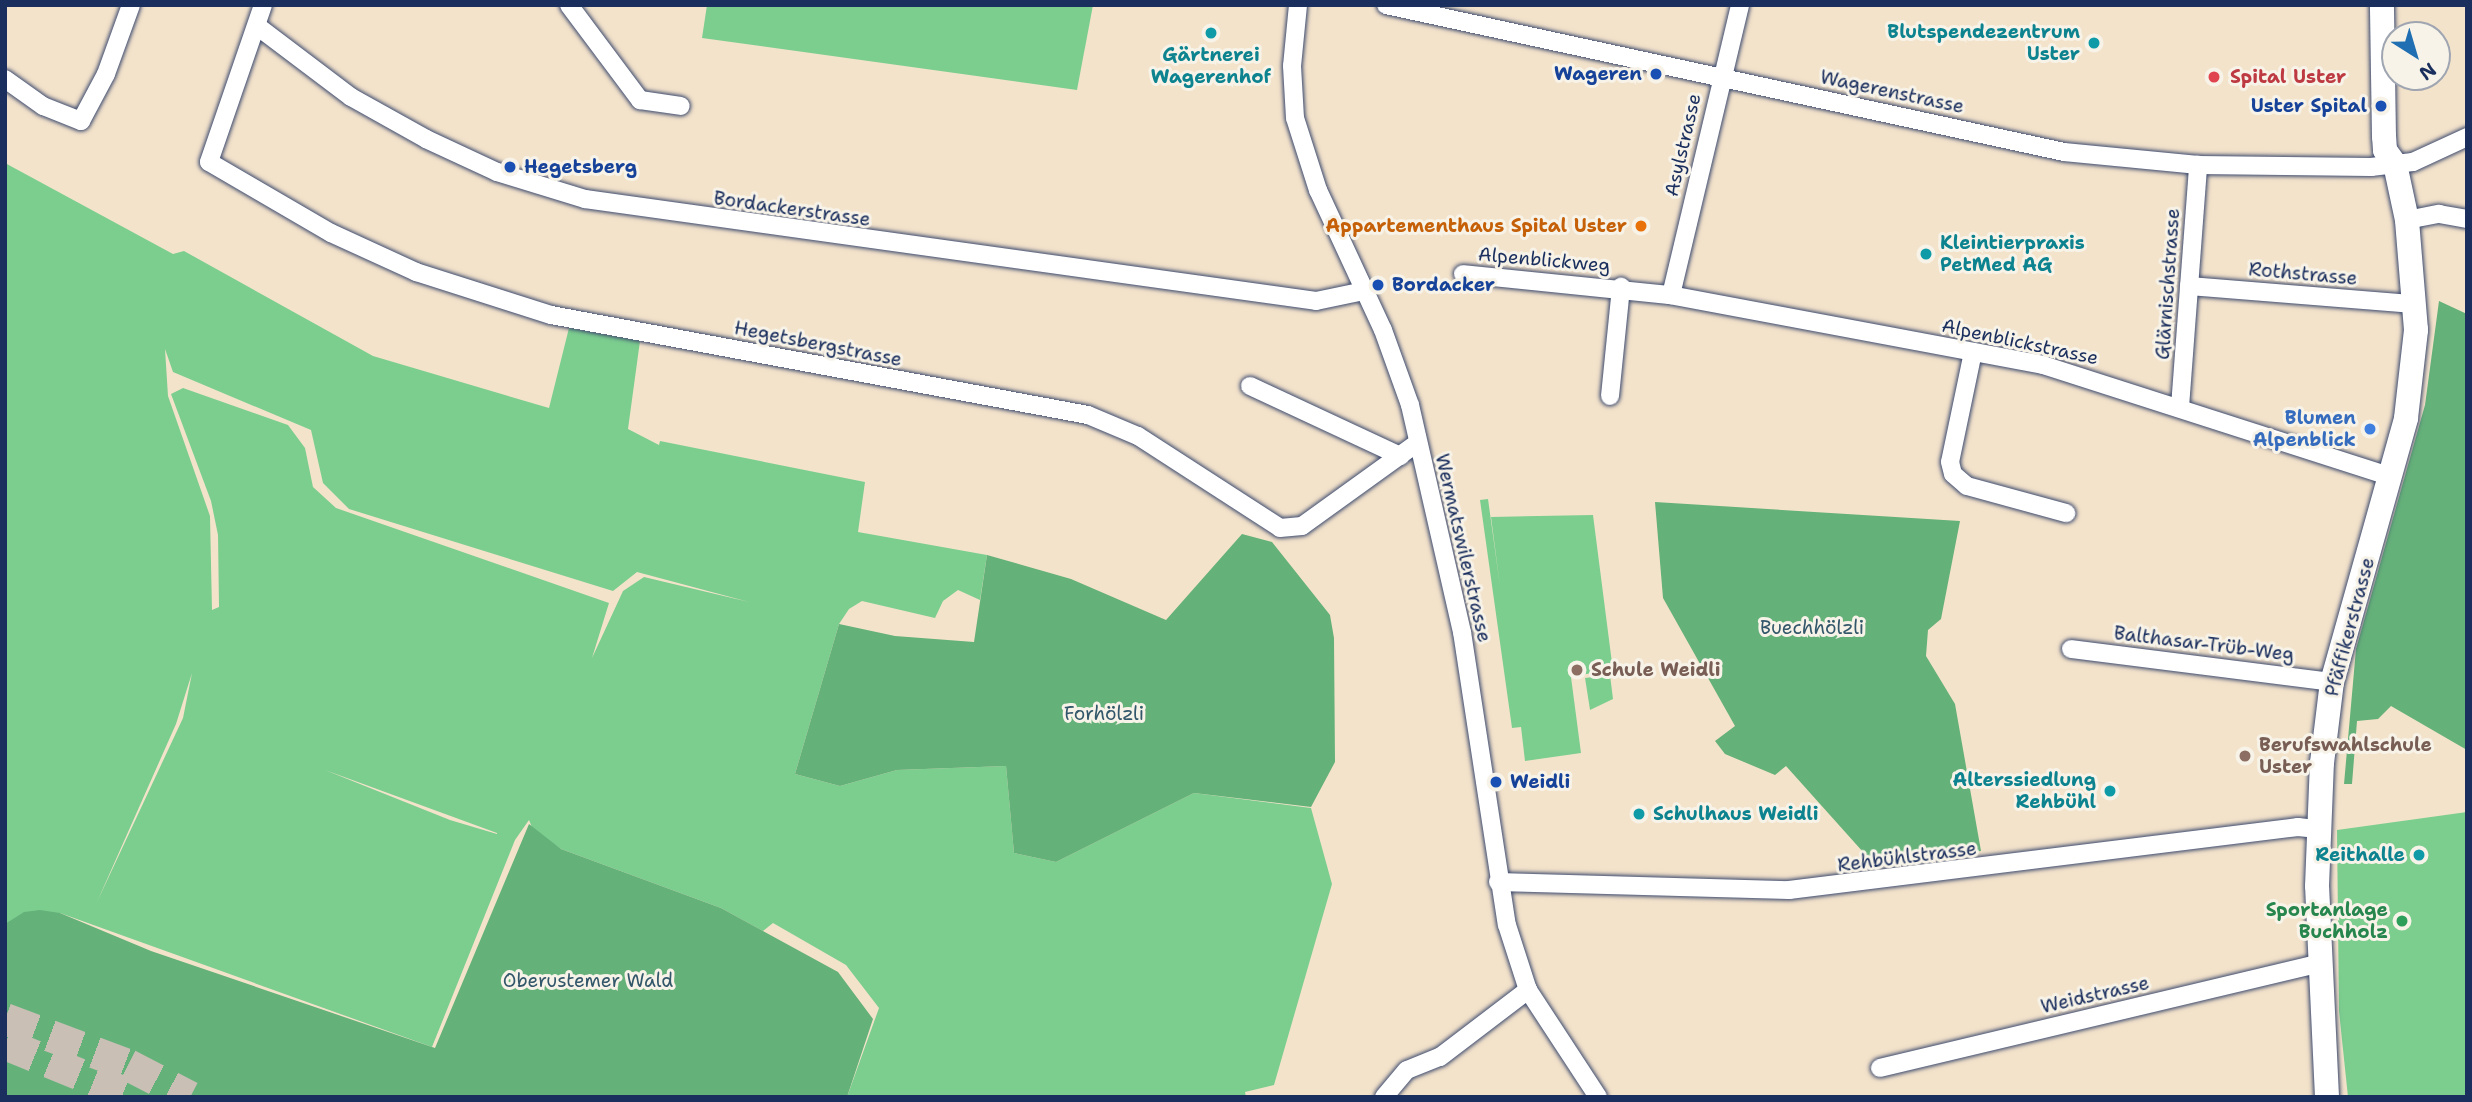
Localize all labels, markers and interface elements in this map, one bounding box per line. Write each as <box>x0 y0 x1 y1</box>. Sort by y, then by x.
place label: Blutspendezentrum Uster <box>1887 21 2080 65</box>
north arrow <box>2381 21 2451 91</box>
marker: Gärtnerei Wagerenhof <box>1203 25 1219 41</box>
marker: Blutspendezentrum Uster <box>2086 35 2102 51</box>
place label: Gärtnerei Wagerenhof <box>1151 44 1271 88</box>
text: N <box>2414 57 2441 86</box>
place label: Wageren <box>1554 63 1642 85</box>
marker: Wageren <box>1648 66 1664 82</box>
street label: Wagerenstrasse <box>1818 66 1966 118</box>
place label: Spital Uster <box>2230 66 2346 88</box>
marker: Spital Uster <box>2204 67 2224 87</box>
street label: Asylstrasse <box>1660 91 1706 199</box>
place label: Uster Spital <box>2251 95 2367 117</box>
marker: Uster Spital <box>2373 98 2389 114</box>
place label: Hegetsberg <box>524 156 637 178</box>
marker: Hegetsberg <box>502 159 518 175</box>
street label: Bordackerstrasse <box>712 187 872 231</box>
street label: Glärnischstrasse <box>2151 208 2185 360</box>
place label: Appartementhaus Spital Uster <box>1326 215 1627 237</box>
marker: Appartementhaus Spital Uster <box>1633 218 1649 234</box>
place label: Kleintierpraxis PetMed AG <box>1940 232 2085 276</box>
street label: Alpenblickweg <box>1477 243 1611 277</box>
marker: Kleintierpraxis PetMed AG <box>1918 246 1934 262</box>
street label: Rothstrasse <box>2248 258 2358 290</box>
place label: Bordacker <box>1392 274 1495 296</box>
marker: Bordacker <box>1370 277 1386 293</box>
street label: Alpenblickstrasse <box>1940 314 2100 370</box>
street label: Hegetsbergstrasse <box>732 317 904 371</box>
place label: Blumen Alpenblick <box>2253 407 2356 451</box>
marker: Blumen Alpenblick <box>2362 421 2378 437</box>
street label: Wermatswilerstrasse <box>1430 452 1496 644</box>
street label: Pfäffikerstrasse <box>2320 555 2380 699</box>
park label: Buechhölzli <box>1760 617 1864 639</box>
street label: Balthasar-Trüb-Weg <box>2113 622 2295 666</box>
place label: Schule Weidli <box>1591 659 1721 681</box>
marker: Schule Weidli <box>1569 662 1585 678</box>
park label: Forhölzli <box>1064 703 1144 725</box>
place label: Berufswahlschule Uster <box>2259 734 2432 778</box>
marker: Berufswahlschule Uster <box>2237 748 2253 764</box>
place label: Alterssiedlung Rehbühl <box>1953 769 2096 813</box>
place label: Weidli <box>1510 771 1570 793</box>
marker: Weidli <box>1488 774 1504 790</box>
marker: Alterssiedlung Rehbühl <box>2102 783 2118 799</box>
place label: Schulhaus Weidli <box>1653 803 1819 825</box>
marker: Schulhaus Weidli <box>1631 806 1647 822</box>
street label: Rehbühlstrasse <box>1836 837 1978 877</box>
place label: Reithalle <box>2315 844 2405 866</box>
marker: Reithalle <box>2411 847 2427 863</box>
place label: Sportanlage Buchholz <box>2266 899 2388 943</box>
marker: Sportanlage Buchholz <box>2394 913 2410 929</box>
park label: Oberustemer Wald <box>503 970 673 992</box>
street label: Weidstrasse <box>2039 971 2151 1019</box>

